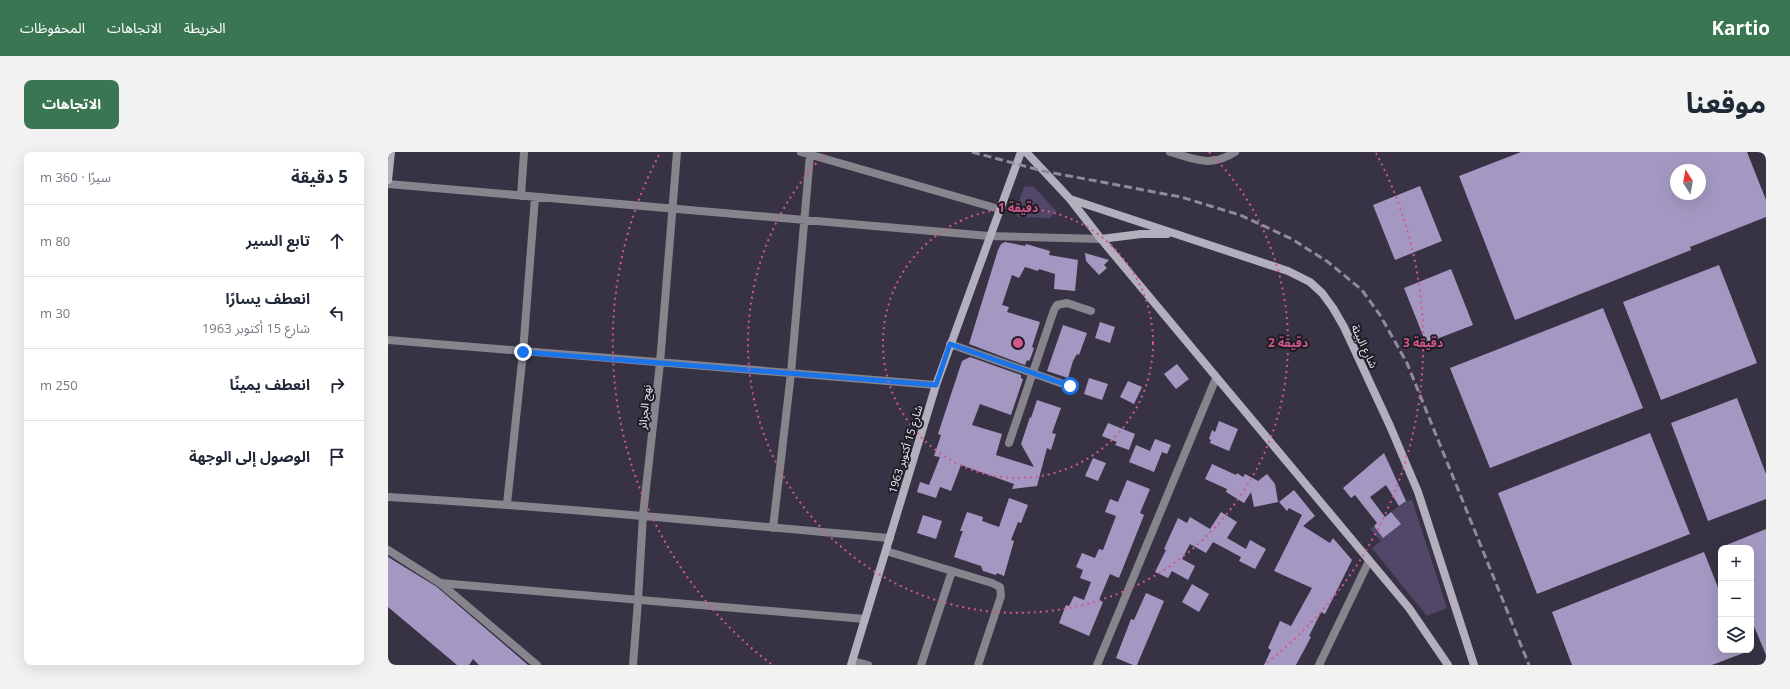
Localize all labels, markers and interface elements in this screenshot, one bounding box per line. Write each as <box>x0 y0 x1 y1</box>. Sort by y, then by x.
text: Kartio <box>1711 15 1770 41</box>
text: المحفوظات <box>20 18 85 37</box>
text: الاتجاهات <box>107 18 162 37</box>
text: الخريطة <box>184 18 226 37</box>
button: الاتجاهات <box>24 80 119 129</box>
text: موقعنا <box>1686 83 1766 121</box>
north arrow <box>1670 164 1706 200</box>
text: 5 دقيقة <box>291 165 348 188</box>
text: سيرًا · 360 m <box>40 168 111 186</box>
text: 1 دقيقة <box>998 199 1038 216</box>
text: تابع السير <box>246 230 310 250</box>
icon: ahead <box>326 230 348 252</box>
text: 80 m <box>40 232 70 250</box>
text: انعطف يسارًا <box>226 288 310 308</box>
icon: left <box>326 302 348 324</box>
text: 30 m <box>40 304 70 322</box>
text: شارع 15 أكتوبر 1963 <box>202 319 310 337</box>
street label: شارع البيئة <box>1347 322 1382 371</box>
text: 2 دقيقة <box>1268 334 1308 351</box>
text: 3 دقيقة <box>1403 334 1443 351</box>
centre of rings <box>1011 336 1025 350</box>
route end <box>514 343 532 361</box>
text: انعطف يمينًا <box>229 374 310 394</box>
icon: right <box>326 374 348 396</box>
text: 250 m <box>40 376 78 394</box>
route start <box>1061 377 1079 395</box>
street label: نهج الجزائر <box>634 384 655 431</box>
street label: شارع 15 أكتوبر 1963 <box>884 403 927 495</box>
text: الوصول إلى الوجهة <box>189 446 310 466</box>
icon: arrive <box>326 446 348 468</box>
map controls <box>1718 545 1754 653</box>
button: + <box>1718 545 1754 581</box>
button: − <box>1718 581 1754 617</box>
button: layers <box>1718 617 1754 653</box>

